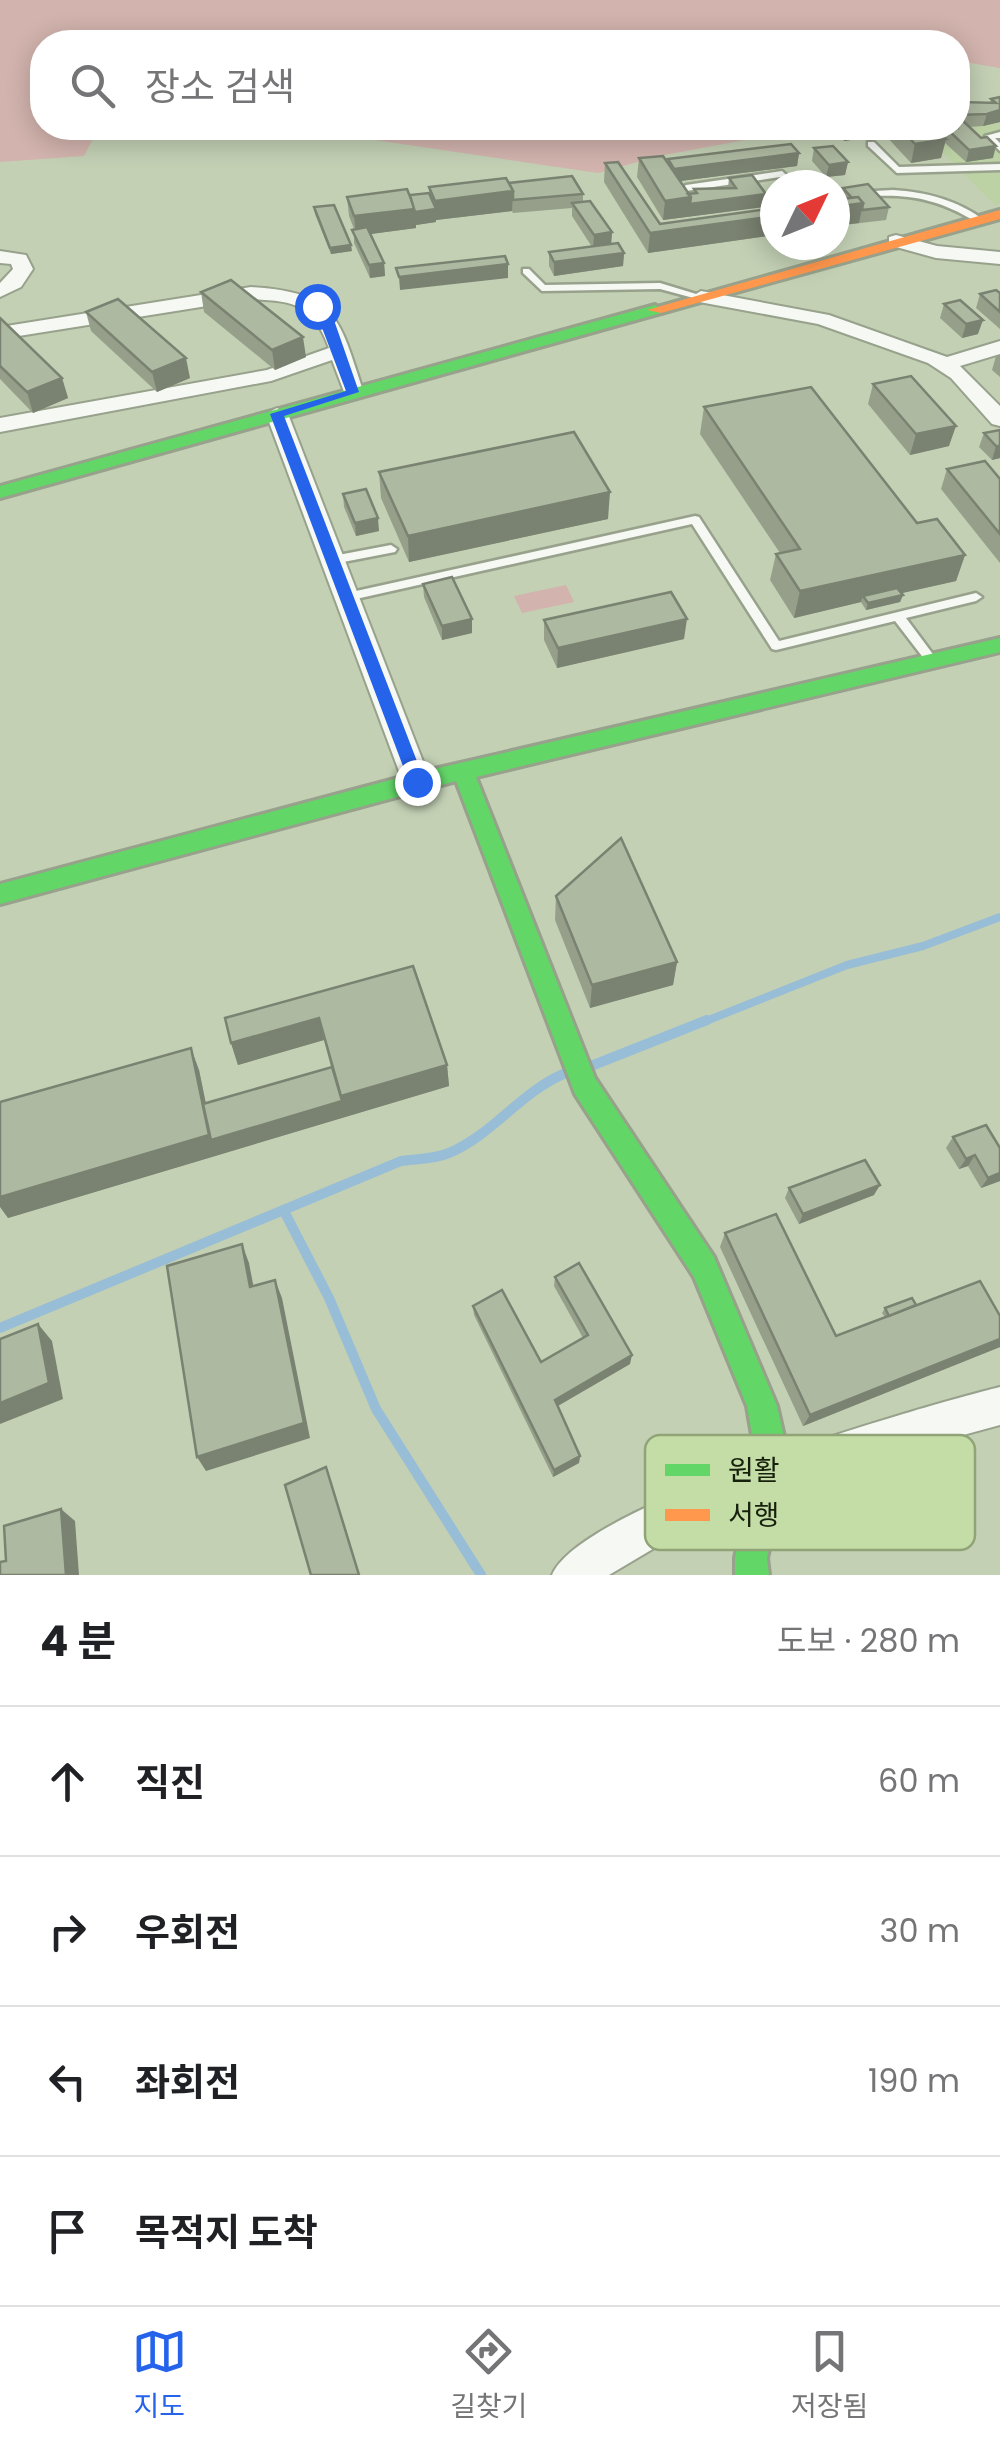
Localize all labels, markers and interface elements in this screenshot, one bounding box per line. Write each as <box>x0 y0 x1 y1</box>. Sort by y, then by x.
search box <box>30 30 970 140</box>
icon: search <box>65 58 120 113</box>
text: 장소 검색 <box>145 60 295 113</box>
north arrow <box>760 170 850 260</box>
route start <box>295 284 341 330</box>
route end <box>395 760 441 806</box>
legend <box>645 1435 975 1550</box>
text: 원활 <box>728 1451 780 1490</box>
text: 서행 <box>728 1496 780 1535</box>
text: 4 분 <box>40 1612 116 1671</box>
text: 도보 · 280 m <box>777 1618 960 1663</box>
icon: ahead <box>40 1754 95 1809</box>
text: 직진 <box>135 1756 205 1809</box>
text: 60 m <box>878 1758 960 1803</box>
icon: right <box>40 1904 95 1959</box>
text: 우회전 <box>135 1906 240 1959</box>
text: 30 m <box>880 1908 960 1953</box>
icon: left <box>40 2054 95 2109</box>
text: 좌회전 <box>135 2056 240 2109</box>
text: 190 m <box>868 2058 960 2103</box>
icon: arrive <box>40 2204 95 2259</box>
text: 목적지 도착 <box>135 2206 318 2259</box>
tab: 지도 <box>132 2324 187 2428</box>
tab: 길찾기 <box>450 2324 527 2428</box>
tab: 저장됨 <box>791 2324 868 2428</box>

